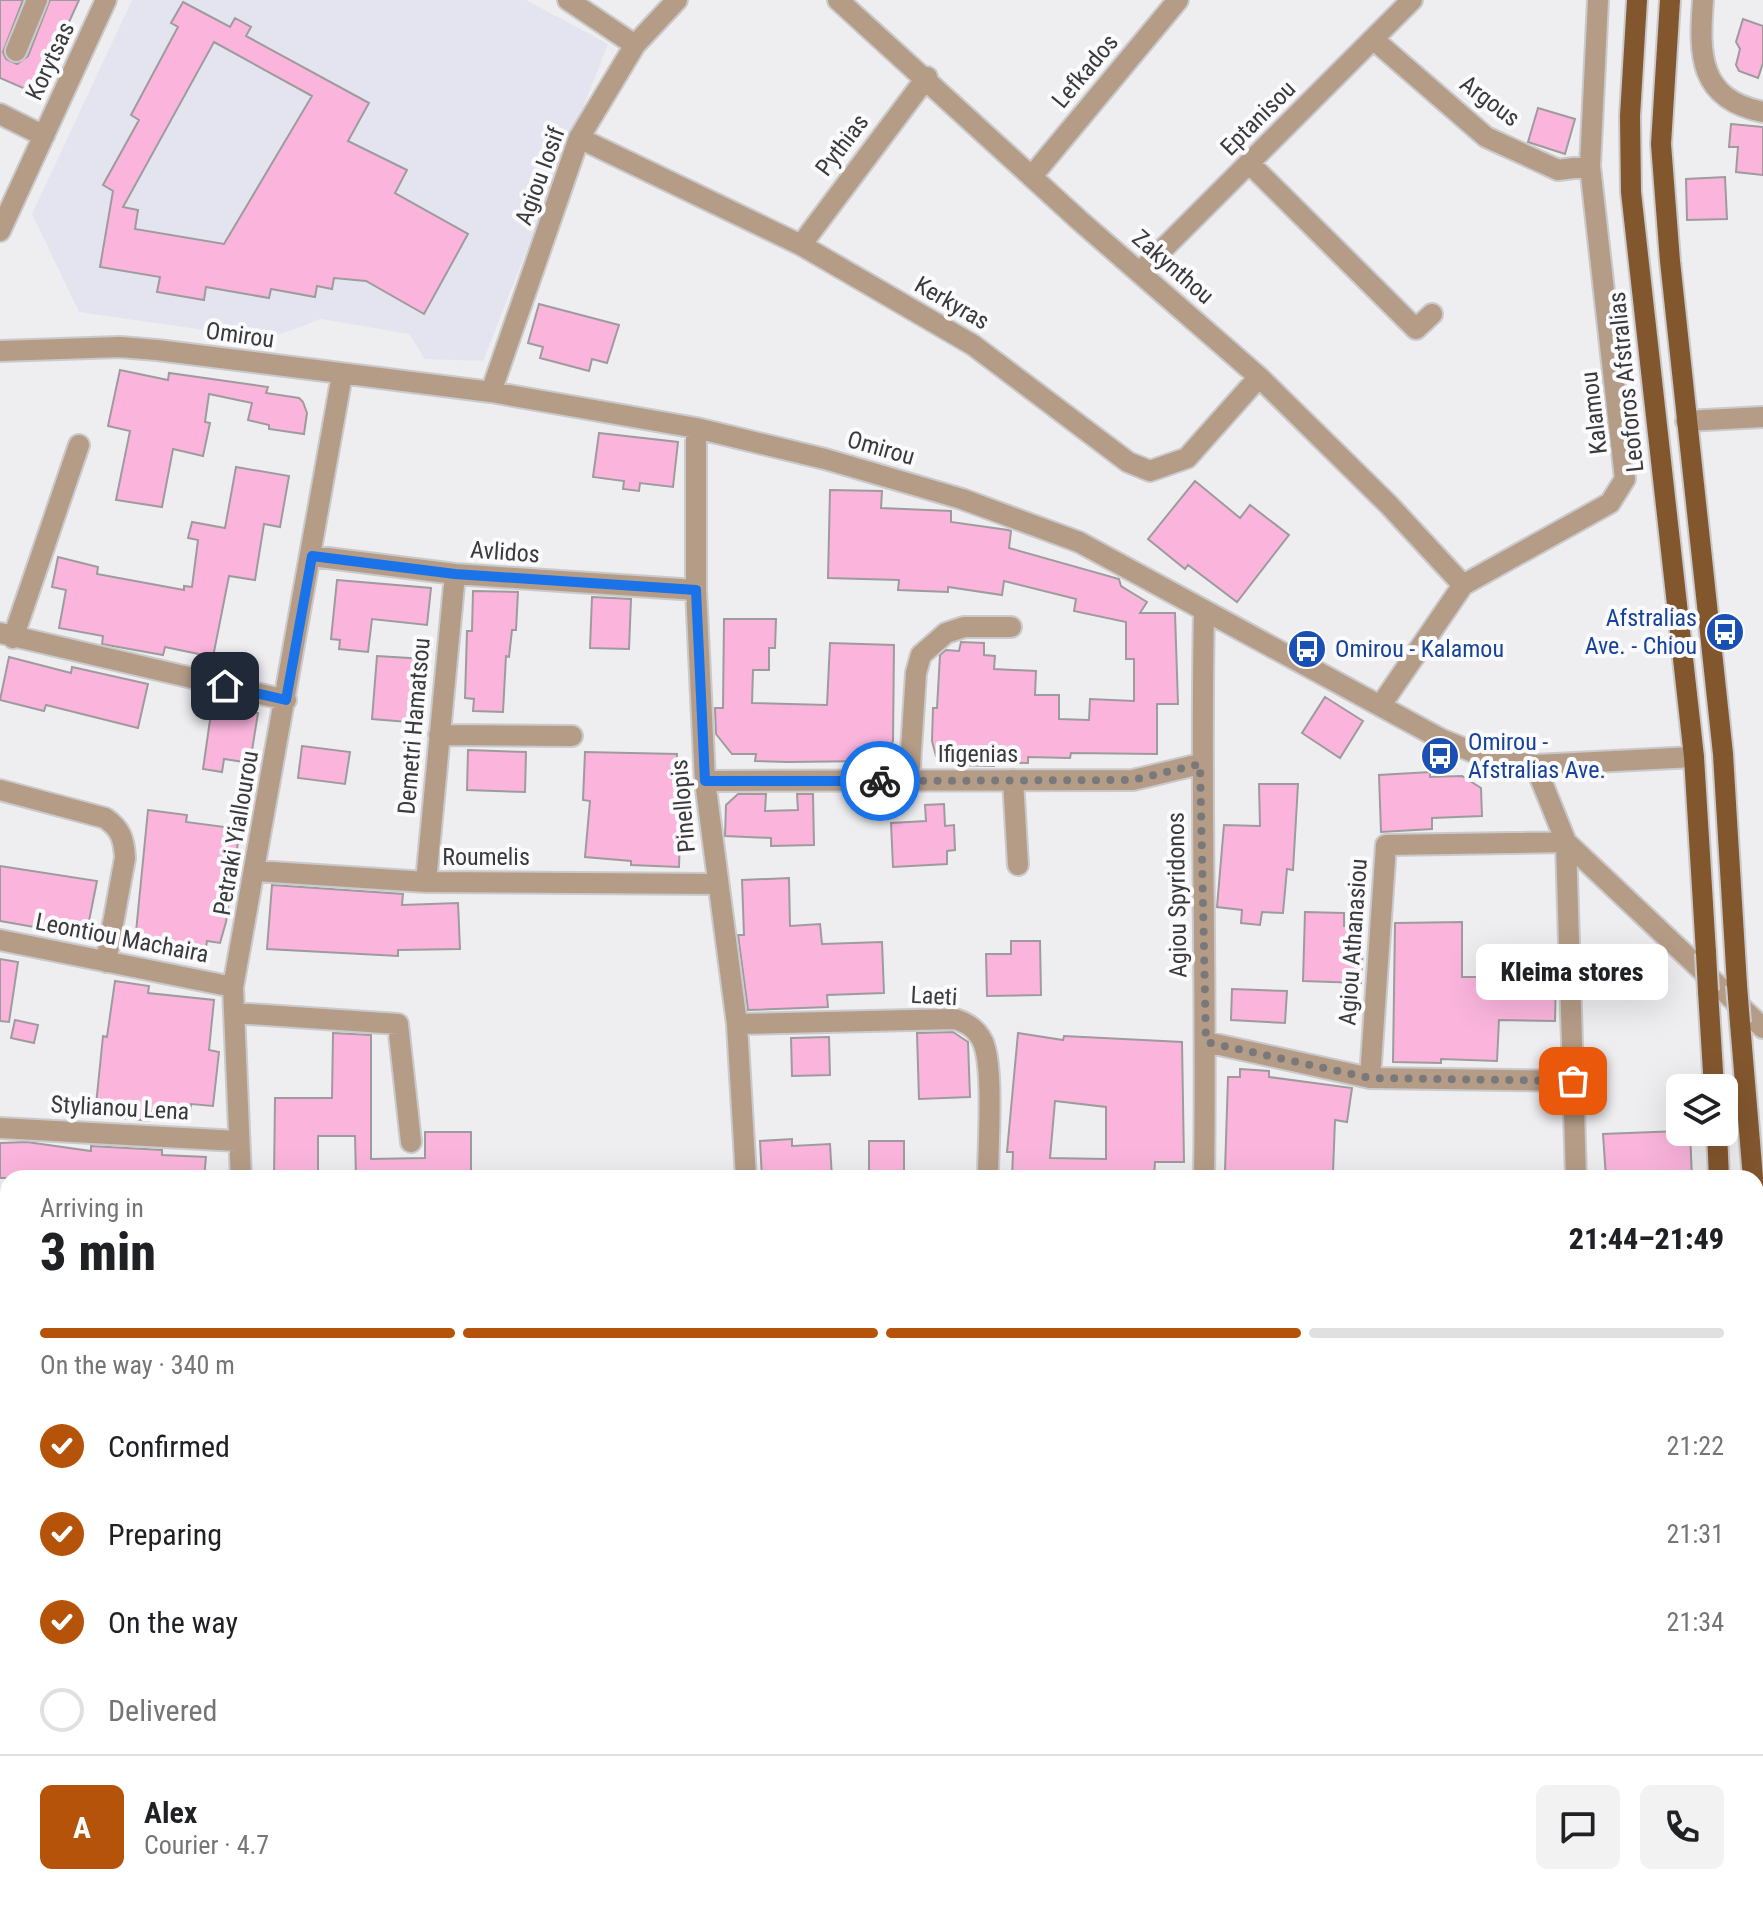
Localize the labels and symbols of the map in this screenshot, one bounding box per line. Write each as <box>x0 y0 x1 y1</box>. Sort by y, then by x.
street label: Korytsas <box>20 18 80 104</box>
street label: Lefkados <box>1046 28 1124 114</box>
street label: Argous <box>1455 70 1525 132</box>
street label: Eptanisou <box>1215 75 1301 161</box>
street label: Pythias <box>810 109 874 181</box>
street label: Agiou Iosif <box>509 123 571 229</box>
street label: Zakynthou <box>1127 224 1219 310</box>
street label: Kerkyras <box>910 271 994 335</box>
street label: Leoforos Afstralias <box>1603 290 1649 474</box>
street label: Omirou <box>204 316 276 354</box>
street label: Kalamou <box>1575 370 1613 456</box>
street label: Omirou <box>844 425 918 471</box>
street label: Avlidos <box>469 536 541 568</box>
place label: Afstralias Ave. - Chiou <box>1585 604 1697 660</box>
bus stop icon: Afstralias Ave. - Chiou <box>1704 611 1746 653</box>
bus stop icon: Omirou - Kalamou <box>1286 628 1328 670</box>
place label: Omirou - Kalamou <box>1335 635 1504 663</box>
street label: Demetri Hamatsou <box>392 636 436 816</box>
pin <box>191 652 259 720</box>
place label: Omirou - Afstralias Ave. <box>1468 728 1606 784</box>
bus stop icon: Omirou - Afstralias Ave. <box>1419 735 1461 777</box>
street label: Ifigenias <box>938 740 1018 768</box>
courier <box>840 741 920 821</box>
street label: Petraki Yiallourou <box>208 748 264 918</box>
street label: Pinellopis <box>665 758 701 854</box>
street label: Agiou Spyridonos <box>1162 812 1192 978</box>
street label: Roumelis <box>442 843 530 871</box>
street label: Agiou Athanasiou <box>1333 858 1373 1026</box>
street label: Leontiou Machaira <box>33 907 211 969</box>
callout: Kleima stores <box>1477 945 1669 1001</box>
street label: Laeti <box>910 981 958 1011</box>
pin <box>1539 1047 1607 1115</box>
street label: Stylianou Lena <box>50 1090 190 1126</box>

